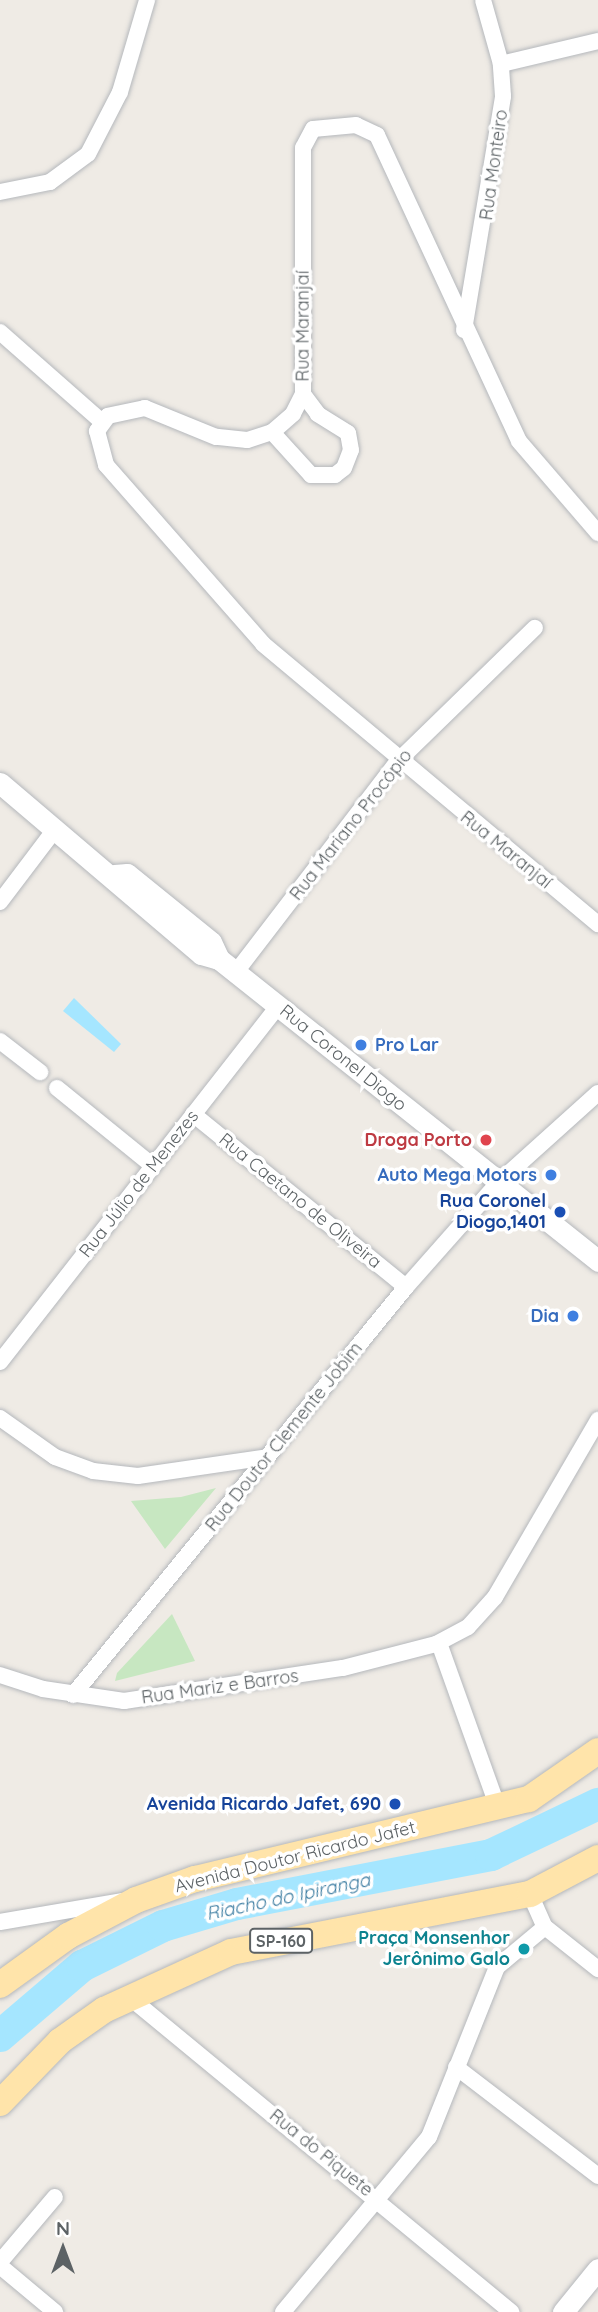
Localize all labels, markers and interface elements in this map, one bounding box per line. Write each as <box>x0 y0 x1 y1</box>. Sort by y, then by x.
street label: Rua Monteiro <box>476 108 512 222</box>
street label: Rua Maranjaí <box>292 270 314 382</box>
street label: Rua Mariano Procópio <box>285 745 417 905</box>
street label: Rua Maranjaí <box>456 807 556 893</box>
street label: Rua Coronel Diogo <box>275 1000 411 1116</box>
place label: Pro Lar <box>375 1034 439 1056</box>
marker: Pro Lar <box>353 1037 369 1053</box>
street label: Rua Júlio de Menezes <box>75 1106 203 1262</box>
street label: Rua Caetano de Oliveira <box>214 1129 386 1273</box>
place label: Droga Porto <box>365 1129 472 1151</box>
marker: Droga Porto <box>478 1132 494 1148</box>
place label: Auto Mega Motors <box>378 1164 537 1186</box>
marker: Auto Mega Motors <box>543 1167 559 1183</box>
place label: Rua Coronel Diogo,1401 <box>440 1191 546 1234</box>
marker: Rua Coronel Diogo,1401 <box>552 1204 568 1220</box>
place label: Dia <box>531 1305 559 1327</box>
marker: Dia <box>565 1308 581 1324</box>
street label: Rua Doutor Clemente Jobim <box>201 1338 367 1536</box>
street label: Rua Mariz e Barros <box>140 1665 300 1709</box>
place label: Avenida Ricardo Jafet, 690 <box>147 1793 381 1815</box>
marker: Avenida Ricardo Jafet, 690 <box>387 1796 403 1812</box>
street label: Avenida Doutor Ricardo Jafet <box>172 1817 418 1897</box>
water label: Riacho do Ipiranga <box>204 1868 372 1926</box>
road number: SP-160 <box>248 1928 314 1954</box>
place label: Praça Monsenhor Jerônimo Galo <box>358 1928 510 1970</box>
marker: Praça Monsenhor Jerônimo Galo <box>516 1941 532 1957</box>
street label: Rua do Piquete <box>265 2105 377 2201</box>
north arrow <box>28 2214 98 2284</box>
text: N <box>56 2216 70 2240</box>

